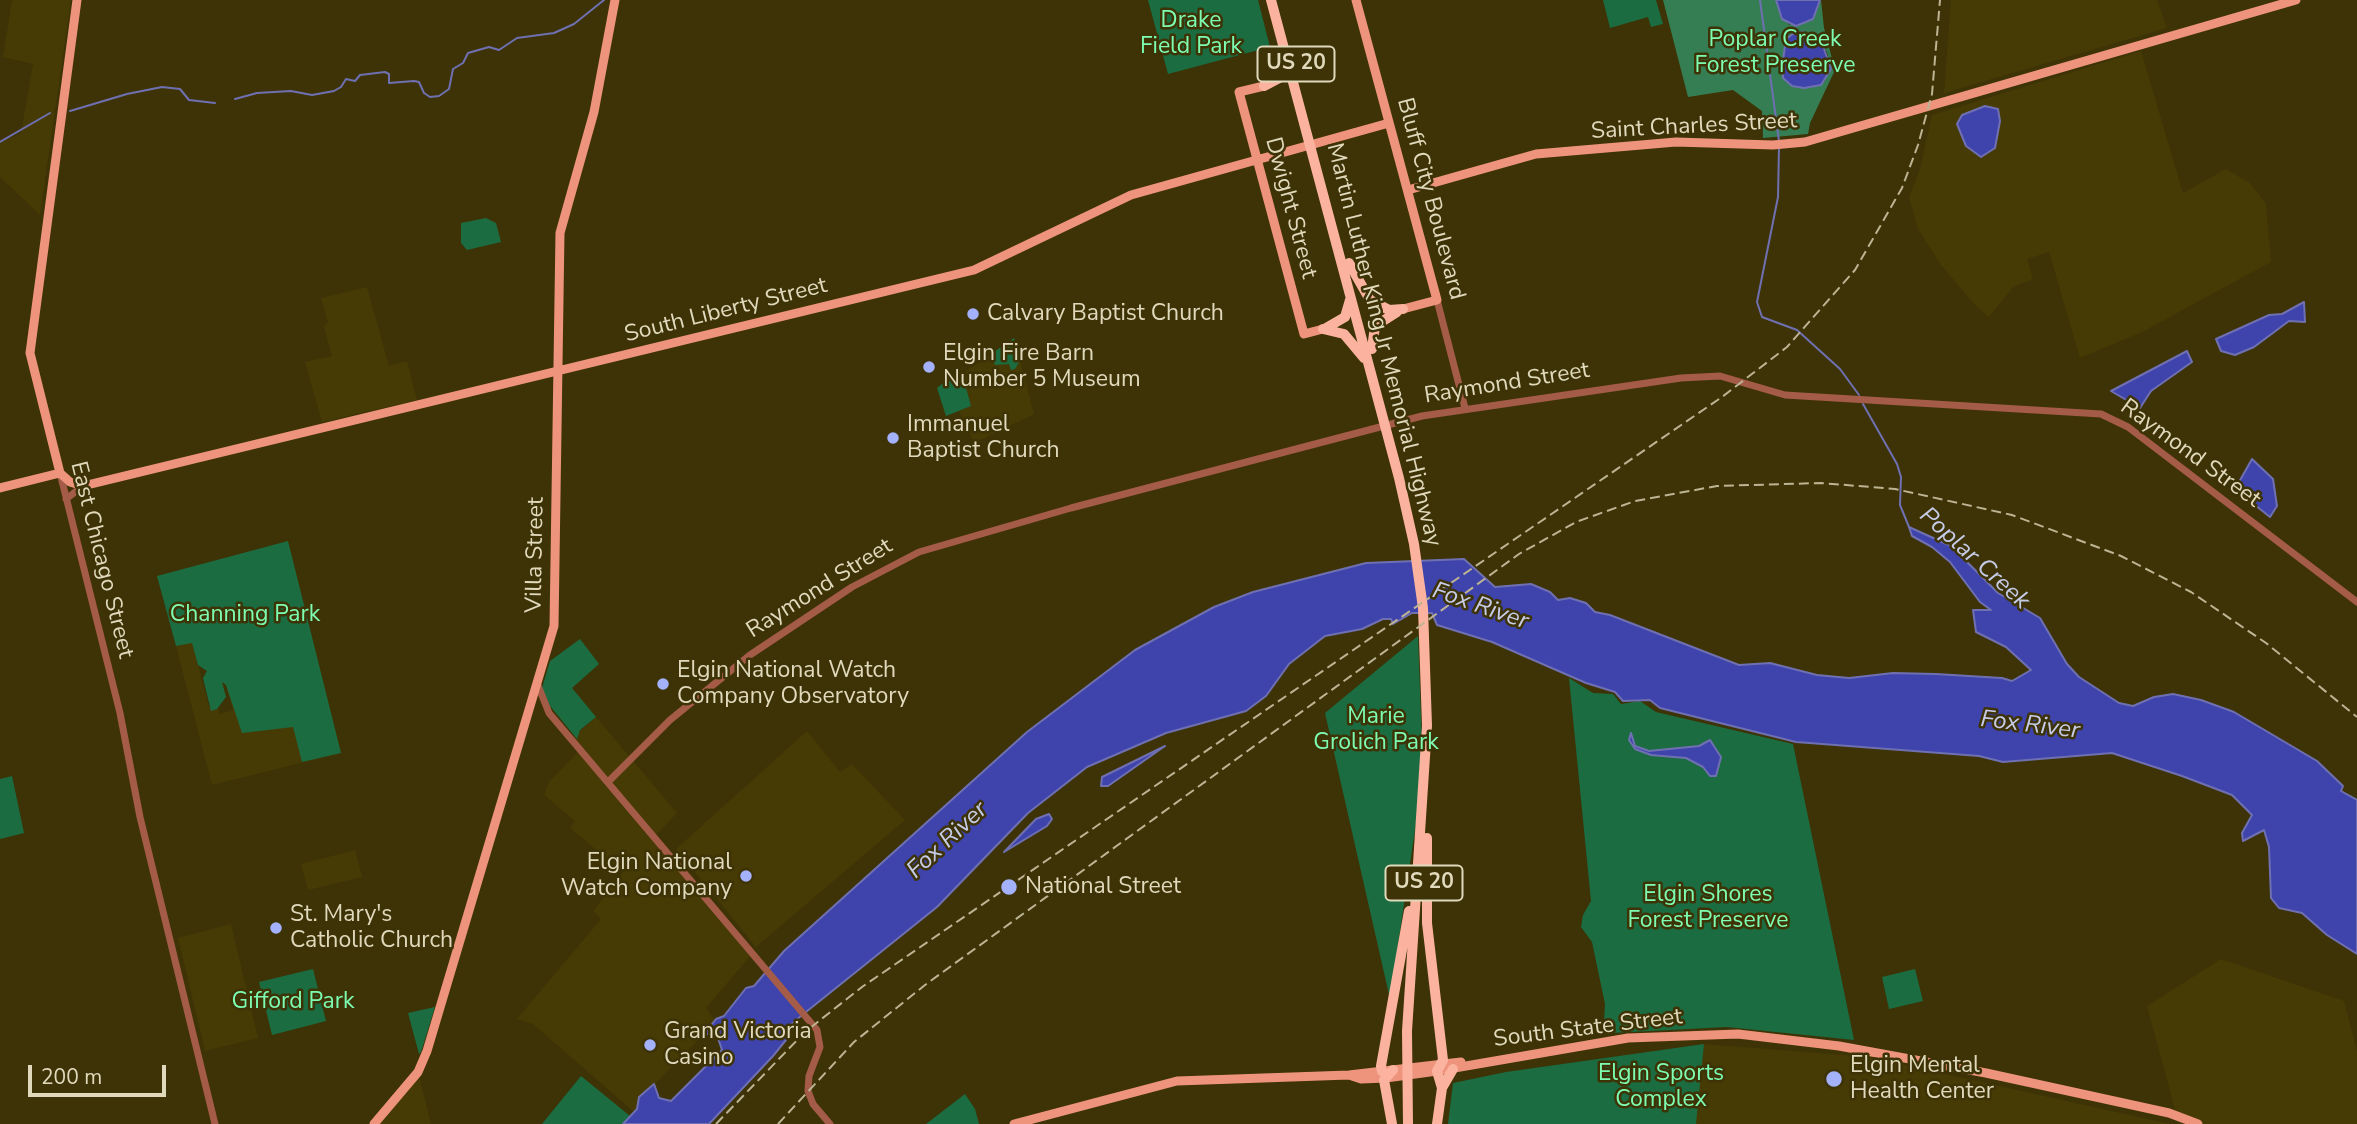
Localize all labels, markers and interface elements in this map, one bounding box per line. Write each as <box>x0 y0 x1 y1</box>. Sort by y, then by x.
park label: Drake Field Park <box>1140 7 1242 61</box>
park label: Poplar Creek Forest Preserve <box>1695 26 1855 80</box>
road number: US 20 <box>1258 46 1334 82</box>
street label: Bluff City Boulevard <box>1390 95 1470 303</box>
street label: Saint Charles Street <box>1590 108 1798 146</box>
street label: Dwight Street <box>1258 134 1322 282</box>
street label: Martin Luther King Jr Memorial Highway <box>1319 141 1447 549</box>
street label: South Liberty Street <box>622 272 830 350</box>
place label: Calvary Baptist Church <box>987 300 1224 328</box>
marker: Calvary Baptist Church <box>965 306 981 322</box>
place label: Elgin Fire Barn Number 5 Museum <box>943 340 1141 394</box>
street label: Raymond Street <box>1422 357 1592 411</box>
marker: Elgin Fire Barn Number 5 Museum <box>921 359 937 375</box>
street label: Raymond Street <box>2114 394 2266 514</box>
place label: Immanuel Baptist Church <box>907 411 1060 465</box>
marker: Immanuel Baptist Church <box>885 430 901 446</box>
street label: East Chicago Street <box>63 459 139 661</box>
street label: Villa Street <box>521 497 551 613</box>
water label: Poplar Creek <box>1913 502 2035 616</box>
street label: Raymond Street <box>742 533 898 645</box>
water label: Fox River <box>1428 577 1532 637</box>
park label: Channing Park <box>170 601 320 629</box>
place label: Elgin National Watch Company Observatory <box>677 657 909 711</box>
marker: Elgin National Watch Company Observatory <box>655 676 671 692</box>
park label: Marie Grolich Park <box>1313 703 1439 757</box>
water label: Fox River <box>1979 706 2081 746</box>
water label: Fox River <box>902 796 994 886</box>
place label: Elgin National Watch Company <box>561 849 732 903</box>
road number: US 20 <box>1386 866 1462 900</box>
marker: Elgin National Watch Company <box>738 868 754 884</box>
place label: National Street <box>1025 873 1181 901</box>
marker: National Street <box>999 877 1019 897</box>
park label: Elgin Shores Forest Preserve <box>1628 881 1788 935</box>
place label: St. Mary's Catholic Church <box>290 901 453 955</box>
marker: St. Mary's Catholic Church <box>268 920 284 936</box>
park label: Gifford Park <box>232 988 354 1016</box>
street label: South State Street <box>1492 1004 1684 1054</box>
place label: Grand Victoria Casino <box>664 1018 812 1072</box>
marker: Grand Victoria Casino <box>642 1037 658 1053</box>
scale bar <box>32 1050 170 1094</box>
place label: Elgin Mental Health Center <box>1850 1052 1994 1106</box>
park label: Elgin Sports Complex <box>1598 1060 1724 1114</box>
text: 200 m <box>41 1063 102 1091</box>
marker: Elgin Mental Health Center <box>1824 1069 1844 1089</box>

